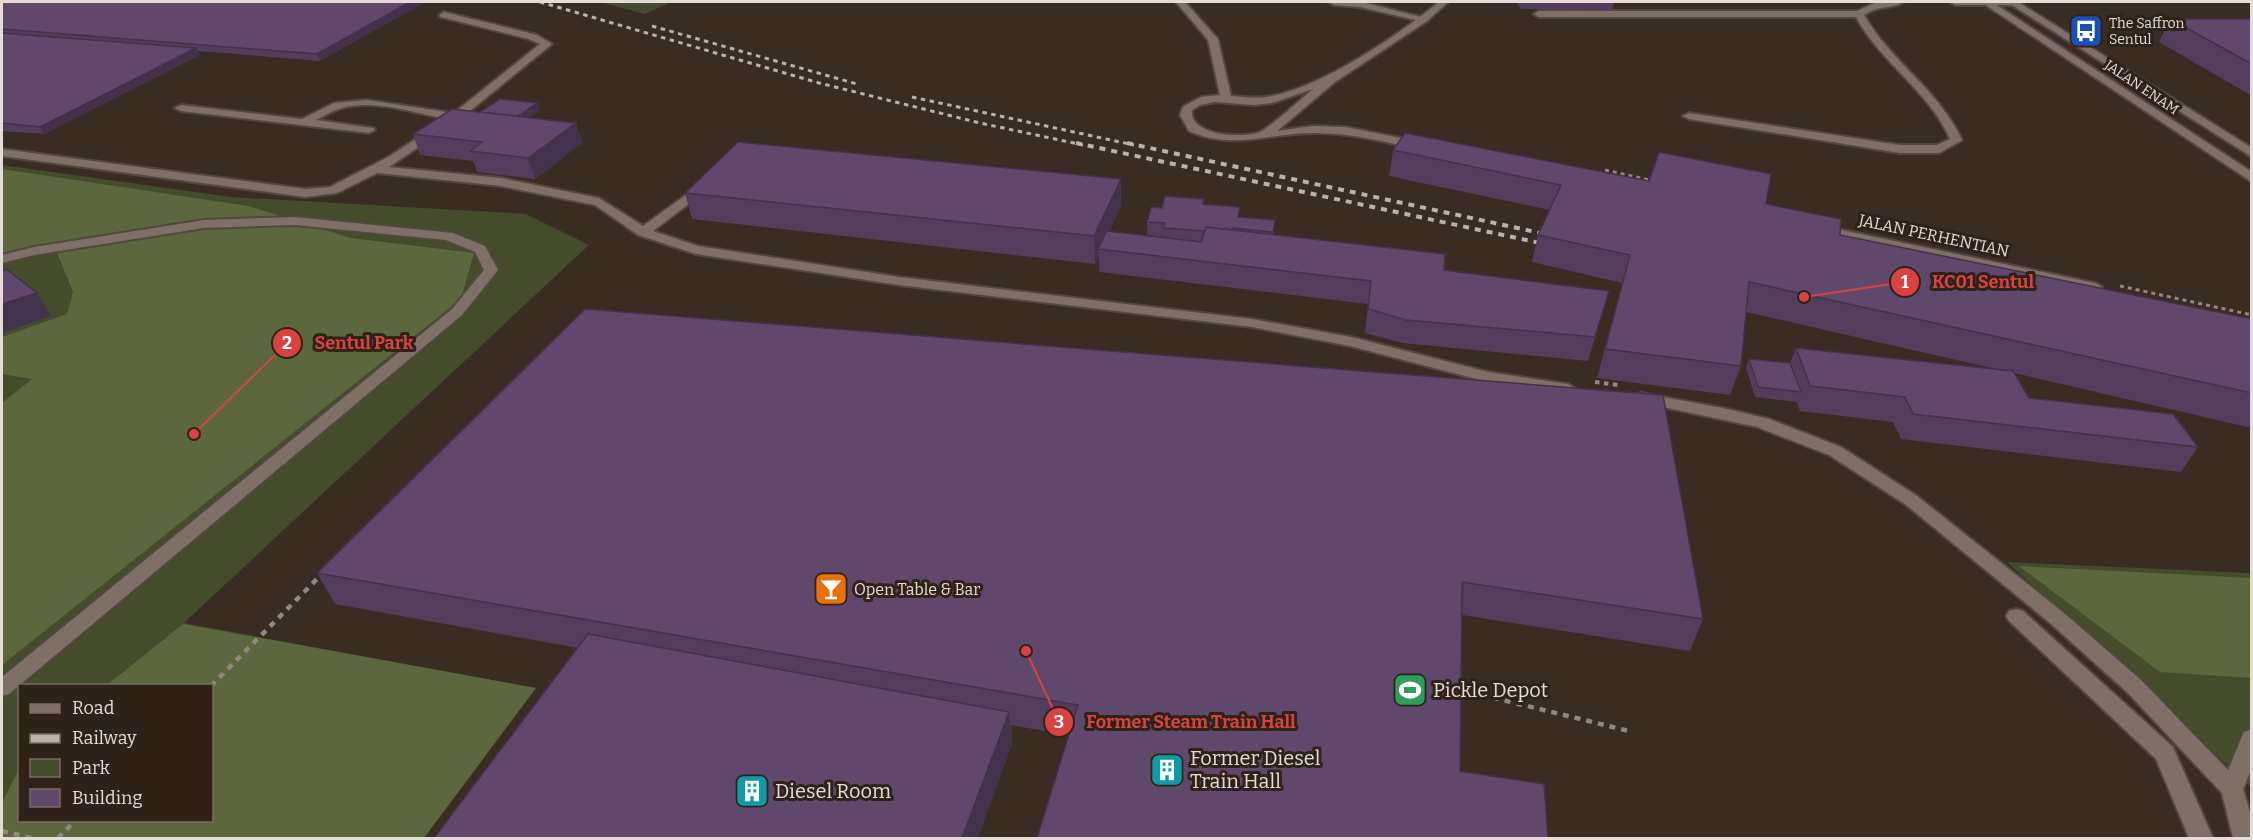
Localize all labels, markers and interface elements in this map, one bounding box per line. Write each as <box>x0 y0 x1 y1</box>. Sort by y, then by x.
bus stop icon: The Saffron Sentul <box>2068 13 2104 49</box>
place label: The Saffron Sentul <box>2109 15 2185 48</box>
street label: JALAN ENAM <box>2101 56 2182 118</box>
street label: JALAN PERHENTIAN <box>1856 210 2011 261</box>
callout: KC01 Sentul <box>1890 264 2046 300</box>
text: 1 <box>1901 271 1909 293</box>
text: KC01 Sentul <box>1932 271 2034 293</box>
callout: Sentul Park <box>272 325 425 361</box>
text: 2 <box>282 332 292 354</box>
text: Sentul Park <box>314 332 414 354</box>
bar icon: Open Table & Bar <box>813 571 849 607</box>
place label: Open Table & Bar <box>854 580 980 599</box>
sports icon: Pickle Depot <box>1392 672 1428 708</box>
place label: Pickle Depot <box>1433 678 1548 702</box>
legend <box>18 684 213 822</box>
text: Road <box>72 697 115 719</box>
callout: Former Steam Train Hall <box>1044 704 1307 740</box>
text: 3 <box>1054 711 1064 733</box>
text: Former Steam Train Hall <box>1086 711 1296 733</box>
text: Railway <box>72 727 137 749</box>
place label: Former Diesel Train Hall <box>1190 746 1321 793</box>
building icon: Former Diesel Train Hall <box>1149 752 1185 788</box>
text: Park <box>72 757 111 779</box>
building icon: Diesel Room <box>734 773 770 809</box>
place label: Diesel Room <box>775 779 891 803</box>
text: Building <box>72 787 143 809</box>

